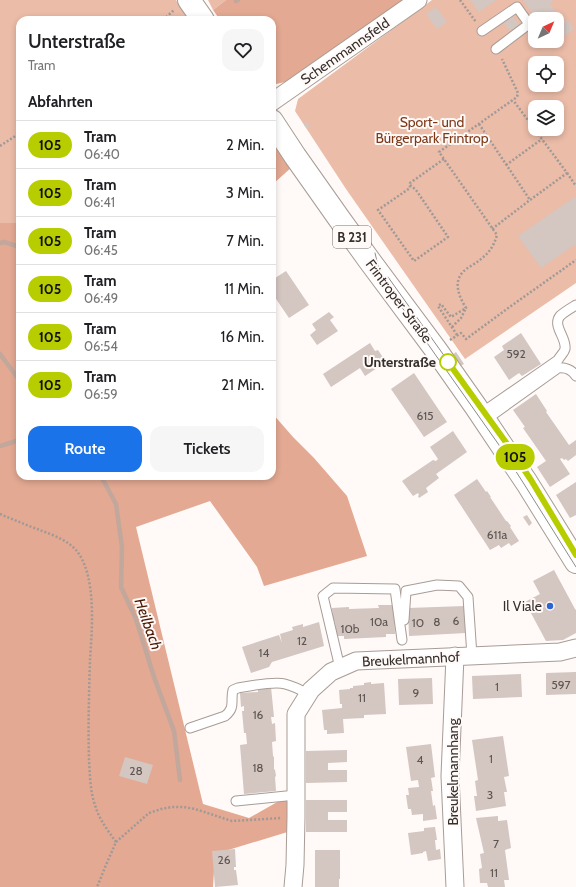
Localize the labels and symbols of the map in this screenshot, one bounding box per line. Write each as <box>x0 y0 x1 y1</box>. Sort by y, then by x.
north arrow <box>528 12 564 48</box>
street label: Schemmannsfeld <box>297 14 393 88</box>
park label: Sport- und Bürgerpark Frintrop <box>375 113 489 147</box>
road number: B 231 <box>333 226 371 248</box>
street label: Frintroper Straße <box>362 256 436 346</box>
house number: 592 <box>506 346 526 361</box>
place label: Unterstraße <box>364 353 436 371</box>
marker: Unterstraße <box>439 353 457 371</box>
house number: 615 <box>416 408 434 423</box>
line badge: 105 <box>492 444 538 470</box>
house number: 611a <box>487 527 507 542</box>
water label: Heilbach <box>130 596 166 652</box>
place label: Il Viale <box>503 597 542 615</box>
marker: Il Viale <box>545 601 555 611</box>
house number: 6 <box>453 613 460 628</box>
house number: 10a <box>370 614 388 629</box>
house number: 8 <box>433 614 441 629</box>
house number: 10 <box>412 615 424 630</box>
house number: 10b <box>341 621 360 636</box>
house number: 12 <box>297 633 307 648</box>
house number: 14 <box>259 645 269 660</box>
street label: Breukelmannhof <box>362 647 461 671</box>
house number: 597 <box>551 677 571 692</box>
house number: 1 <box>495 679 499 694</box>
house number: 9 <box>413 685 420 700</box>
house number: 11 <box>358 690 366 705</box>
house number: 16 <box>253 707 264 722</box>
street label: Breukelmannhang <box>444 717 462 826</box>
house number: 1 <box>489 751 493 766</box>
house number: 4 <box>417 752 424 767</box>
house number: 18 <box>252 760 264 775</box>
house number: 28 <box>129 763 143 778</box>
house number: 3 <box>487 787 493 802</box>
house number: 7 <box>493 836 499 851</box>
house number: 26 <box>217 852 231 867</box>
house number: 11 <box>490 865 498 880</box>

